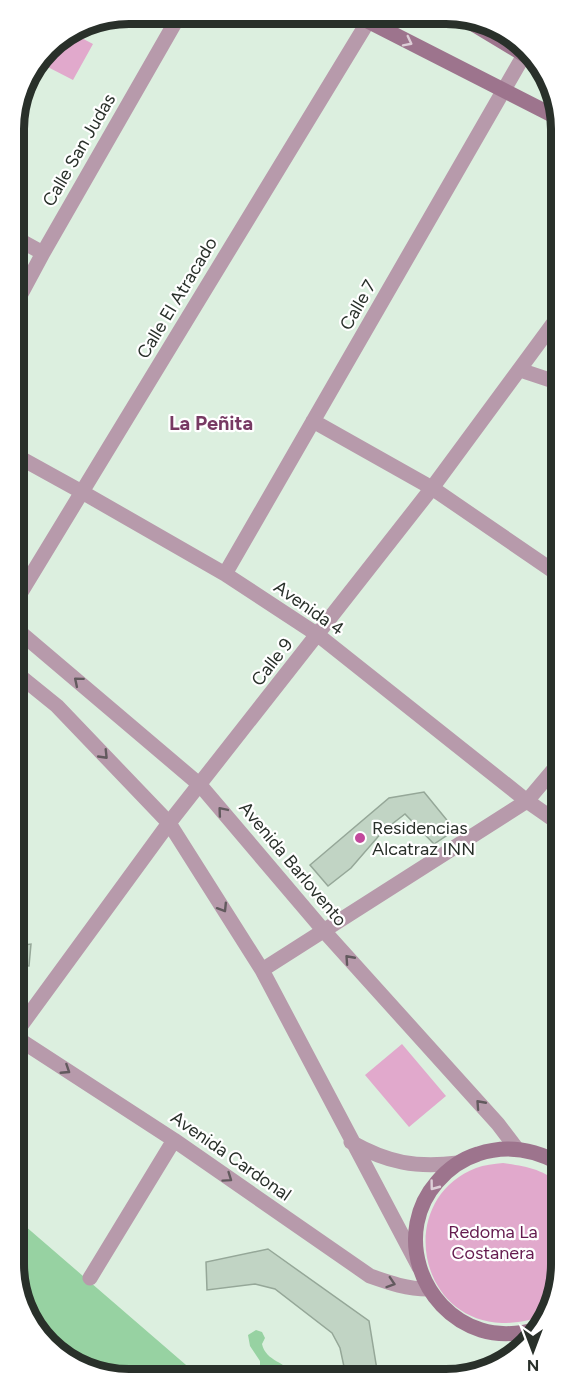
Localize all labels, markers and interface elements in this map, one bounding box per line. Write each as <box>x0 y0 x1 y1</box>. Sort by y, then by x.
one-way arrow <box>402 34 413 46</box>
street label: Calle San Judas <box>38 90 120 210</box>
street label: Calle El Atracado <box>132 233 222 363</box>
street label: Calle 7 <box>335 276 381 334</box>
district label: La Peñita <box>169 411 253 435</box>
street label: Avenida 4 <box>270 576 348 640</box>
street label: Calle 9 <box>247 634 297 690</box>
one-way arrow <box>74 677 85 688</box>
one-way arrow <box>97 748 108 758</box>
street label: Avenida Barlovento <box>234 797 352 931</box>
one-way arrow <box>219 807 230 818</box>
place label: Residencias Alcatraz INN <box>372 817 475 860</box>
marker: Residencias Alcatraz INN <box>353 831 367 845</box>
one-way arrow <box>215 902 227 912</box>
one-way arrow <box>345 955 356 966</box>
one-way arrow <box>59 1063 70 1074</box>
one-way arrow <box>476 1100 487 1111</box>
street label: Avenida Cardonal <box>167 1106 295 1206</box>
one-way arrow <box>222 1171 233 1182</box>
one-way arrow <box>430 1180 441 1191</box>
park label: Redoma La Costanera <box>448 1221 538 1264</box>
one-way arrow <box>385 1276 396 1289</box>
north arrow <box>503 1321 563 1381</box>
text: N <box>527 1356 539 1375</box>

